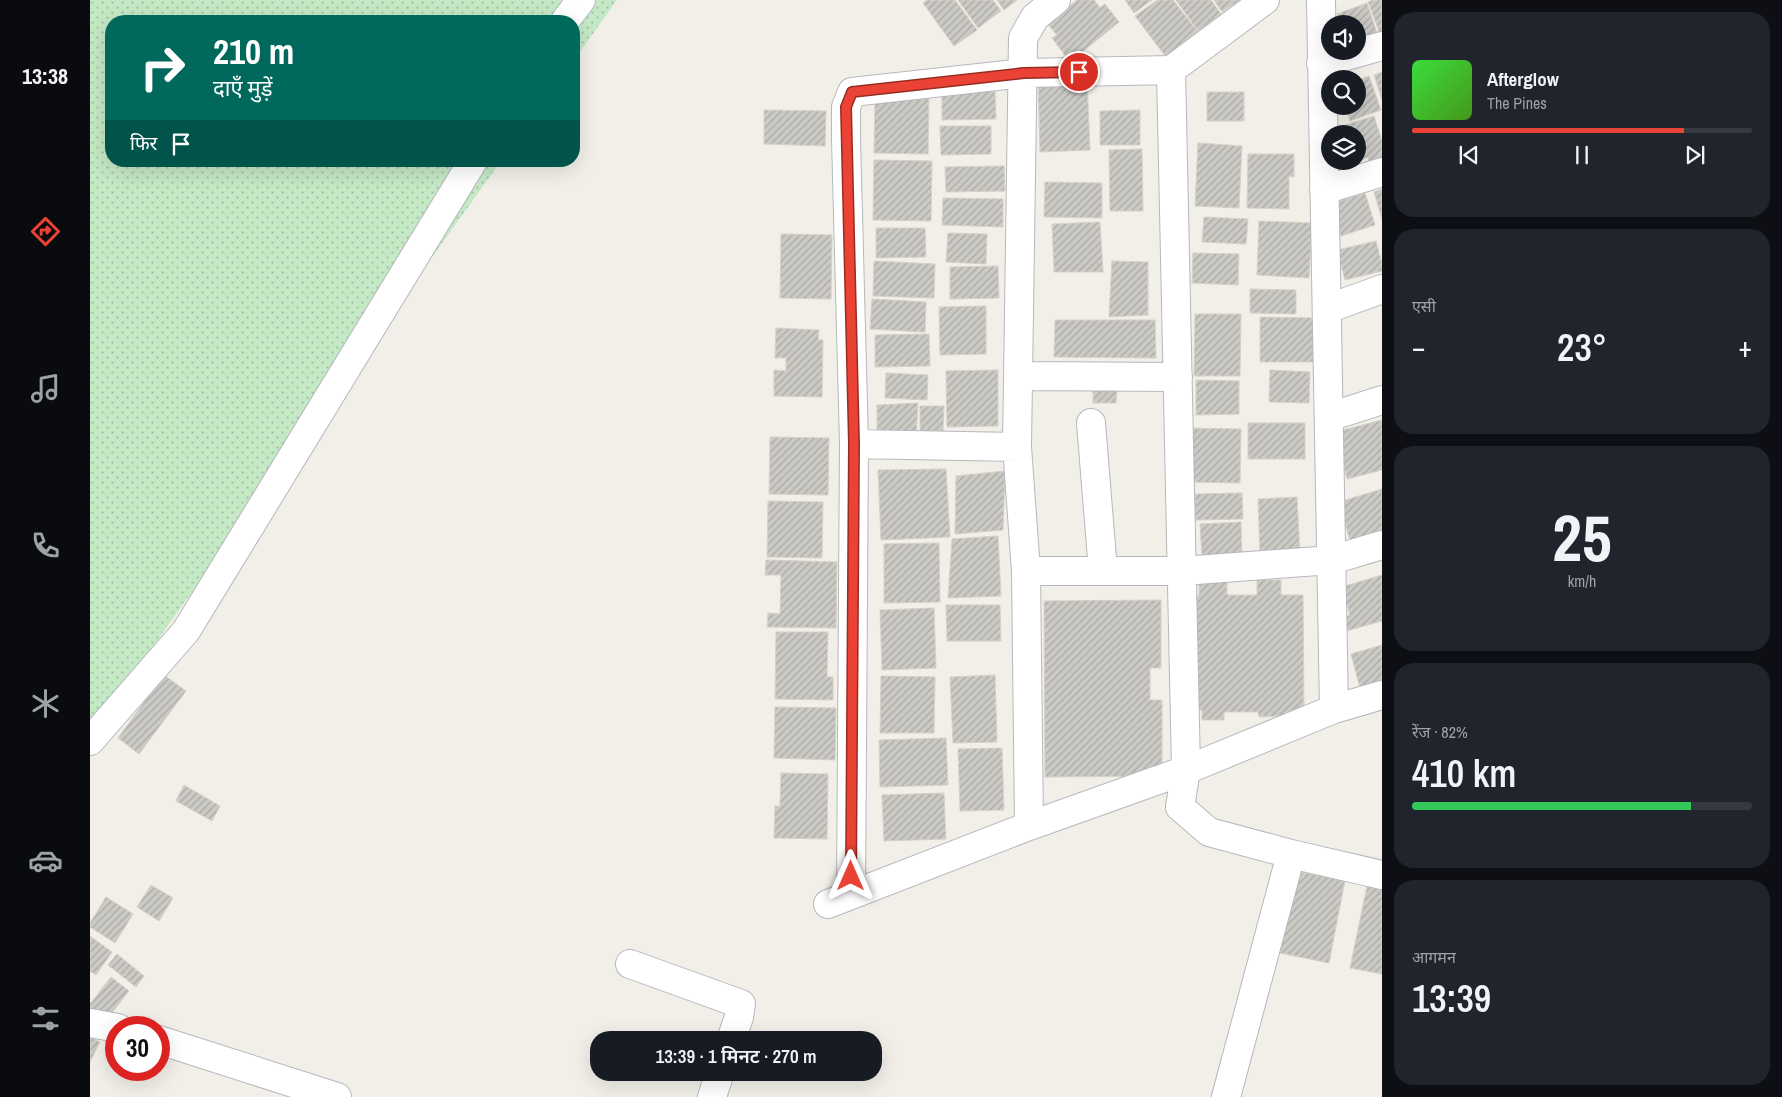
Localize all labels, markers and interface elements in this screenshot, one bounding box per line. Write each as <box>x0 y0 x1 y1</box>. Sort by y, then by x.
map controls <box>1321 15 1366 170</box>
button: sound <box>1321 15 1366 60</box>
text: 210 m <box>213 28 294 75</box>
icon: right <box>130 35 195 100</box>
pin <box>1058 51 1100 93</box>
icon: arrive <box>1065 58 1093 86</box>
text: 13:38 <box>22 61 68 91</box>
text: Afterglow <box>1487 66 1559 92</box>
button: search <box>1321 70 1366 115</box>
text: दाएँ मुड़ें <box>213 73 273 103</box>
text: The Pines <box>1487 92 1547 114</box>
button: layers <box>1321 125 1366 170</box>
text: फिर <box>130 130 157 156</box>
icon: arrive <box>167 130 195 158</box>
icon: previous <box>1455 141 1483 169</box>
icon: pause <box>1568 141 1596 169</box>
icon: next <box>1681 141 1709 169</box>
icon: directions <box>28 214 63 249</box>
text: एसी <box>1412 295 1436 317</box>
text: 23° <box>1557 322 1607 373</box>
text: − <box>1412 328 1425 366</box>
text: + <box>1739 328 1752 366</box>
icon: music <box>28 371 63 406</box>
text: 25 <box>1552 494 1612 581</box>
icon: phone <box>28 528 63 563</box>
text: km/h <box>1568 570 1596 592</box>
icon: climate <box>28 686 63 721</box>
text: रेंज · 82% <box>1412 721 1468 743</box>
text: 410 km <box>1412 748 1516 799</box>
icon: car <box>28 843 63 878</box>
position arrow <box>824 849 876 901</box>
text: आगमन <box>1412 946 1456 968</box>
text: 13:39 <box>1412 973 1491 1024</box>
icon: filters <box>28 1001 63 1036</box>
speed limit sign: 30 <box>105 1016 170 1081</box>
text: 13:39 · 1 मिनट · 270 m <box>656 1043 817 1069</box>

